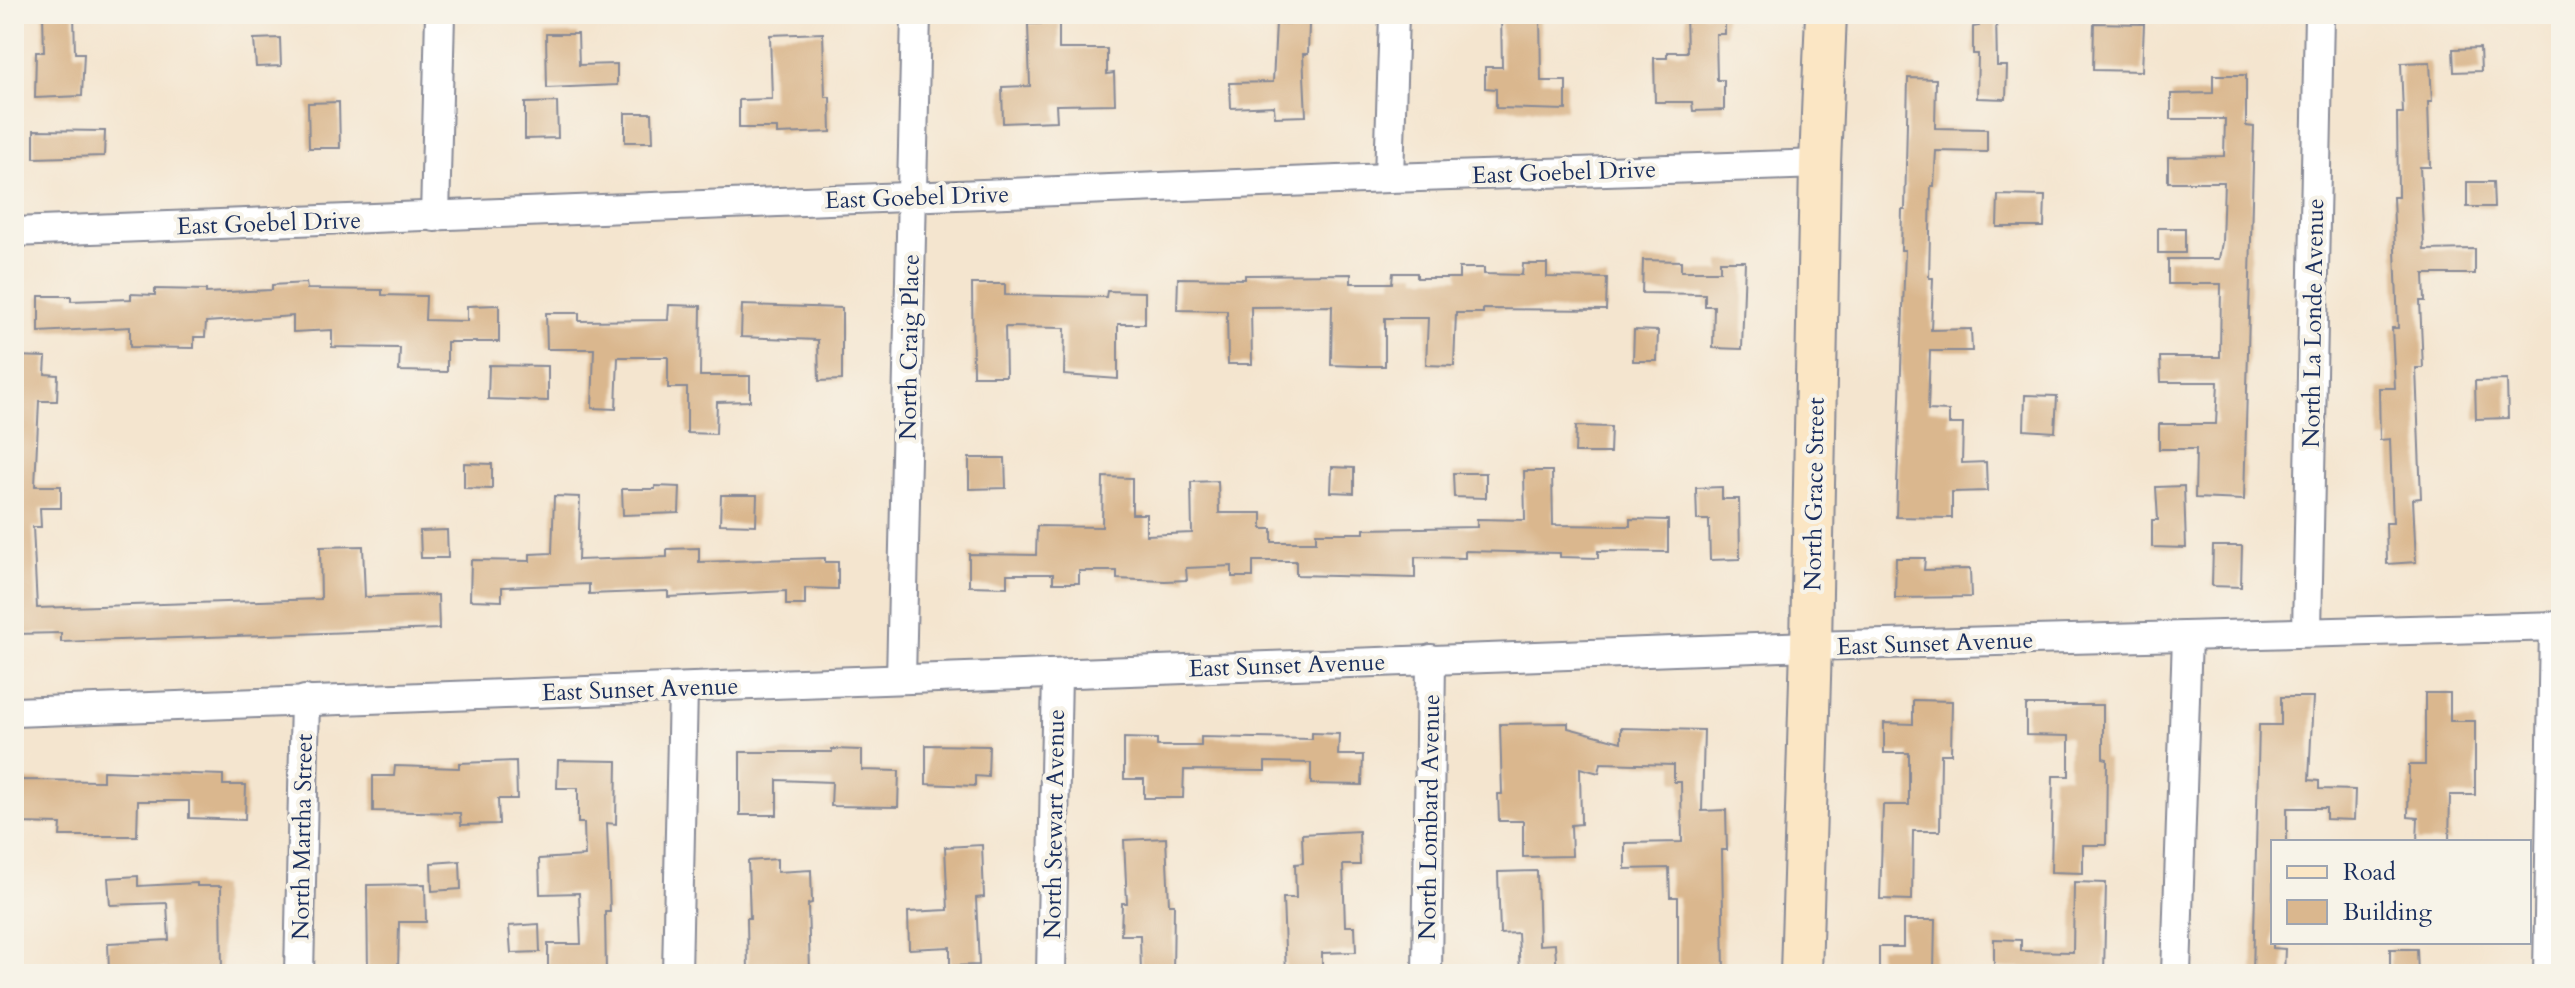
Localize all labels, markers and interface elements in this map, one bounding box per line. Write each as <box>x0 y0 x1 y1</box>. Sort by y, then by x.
street label: East Goebel Drive <box>1471 153 1657 192</box>
street label: East Goebel Drive <box>824 178 1010 217</box>
street label: North La Londe Avenue <box>2295 198 2332 448</box>
street label: East Goebel Drive <box>176 204 362 243</box>
street label: North Craig Place <box>891 254 928 440</box>
street label: North Grace Street <box>1796 397 1833 591</box>
street label: East Sunset Avenue <box>1836 624 2034 663</box>
street label: East Sunset Avenue <box>1188 646 1386 685</box>
street label: East Sunset Avenue <box>541 670 739 709</box>
street label: North Lombard Avenue <box>1411 694 1448 940</box>
street label: North Stewart Avenue <box>1036 709 1073 939</box>
street label: North Martha Street <box>284 733 321 940</box>
legend <box>2271 840 2531 944</box>
text: Road <box>2343 856 2396 889</box>
text: Building <box>2343 896 2433 929</box>

